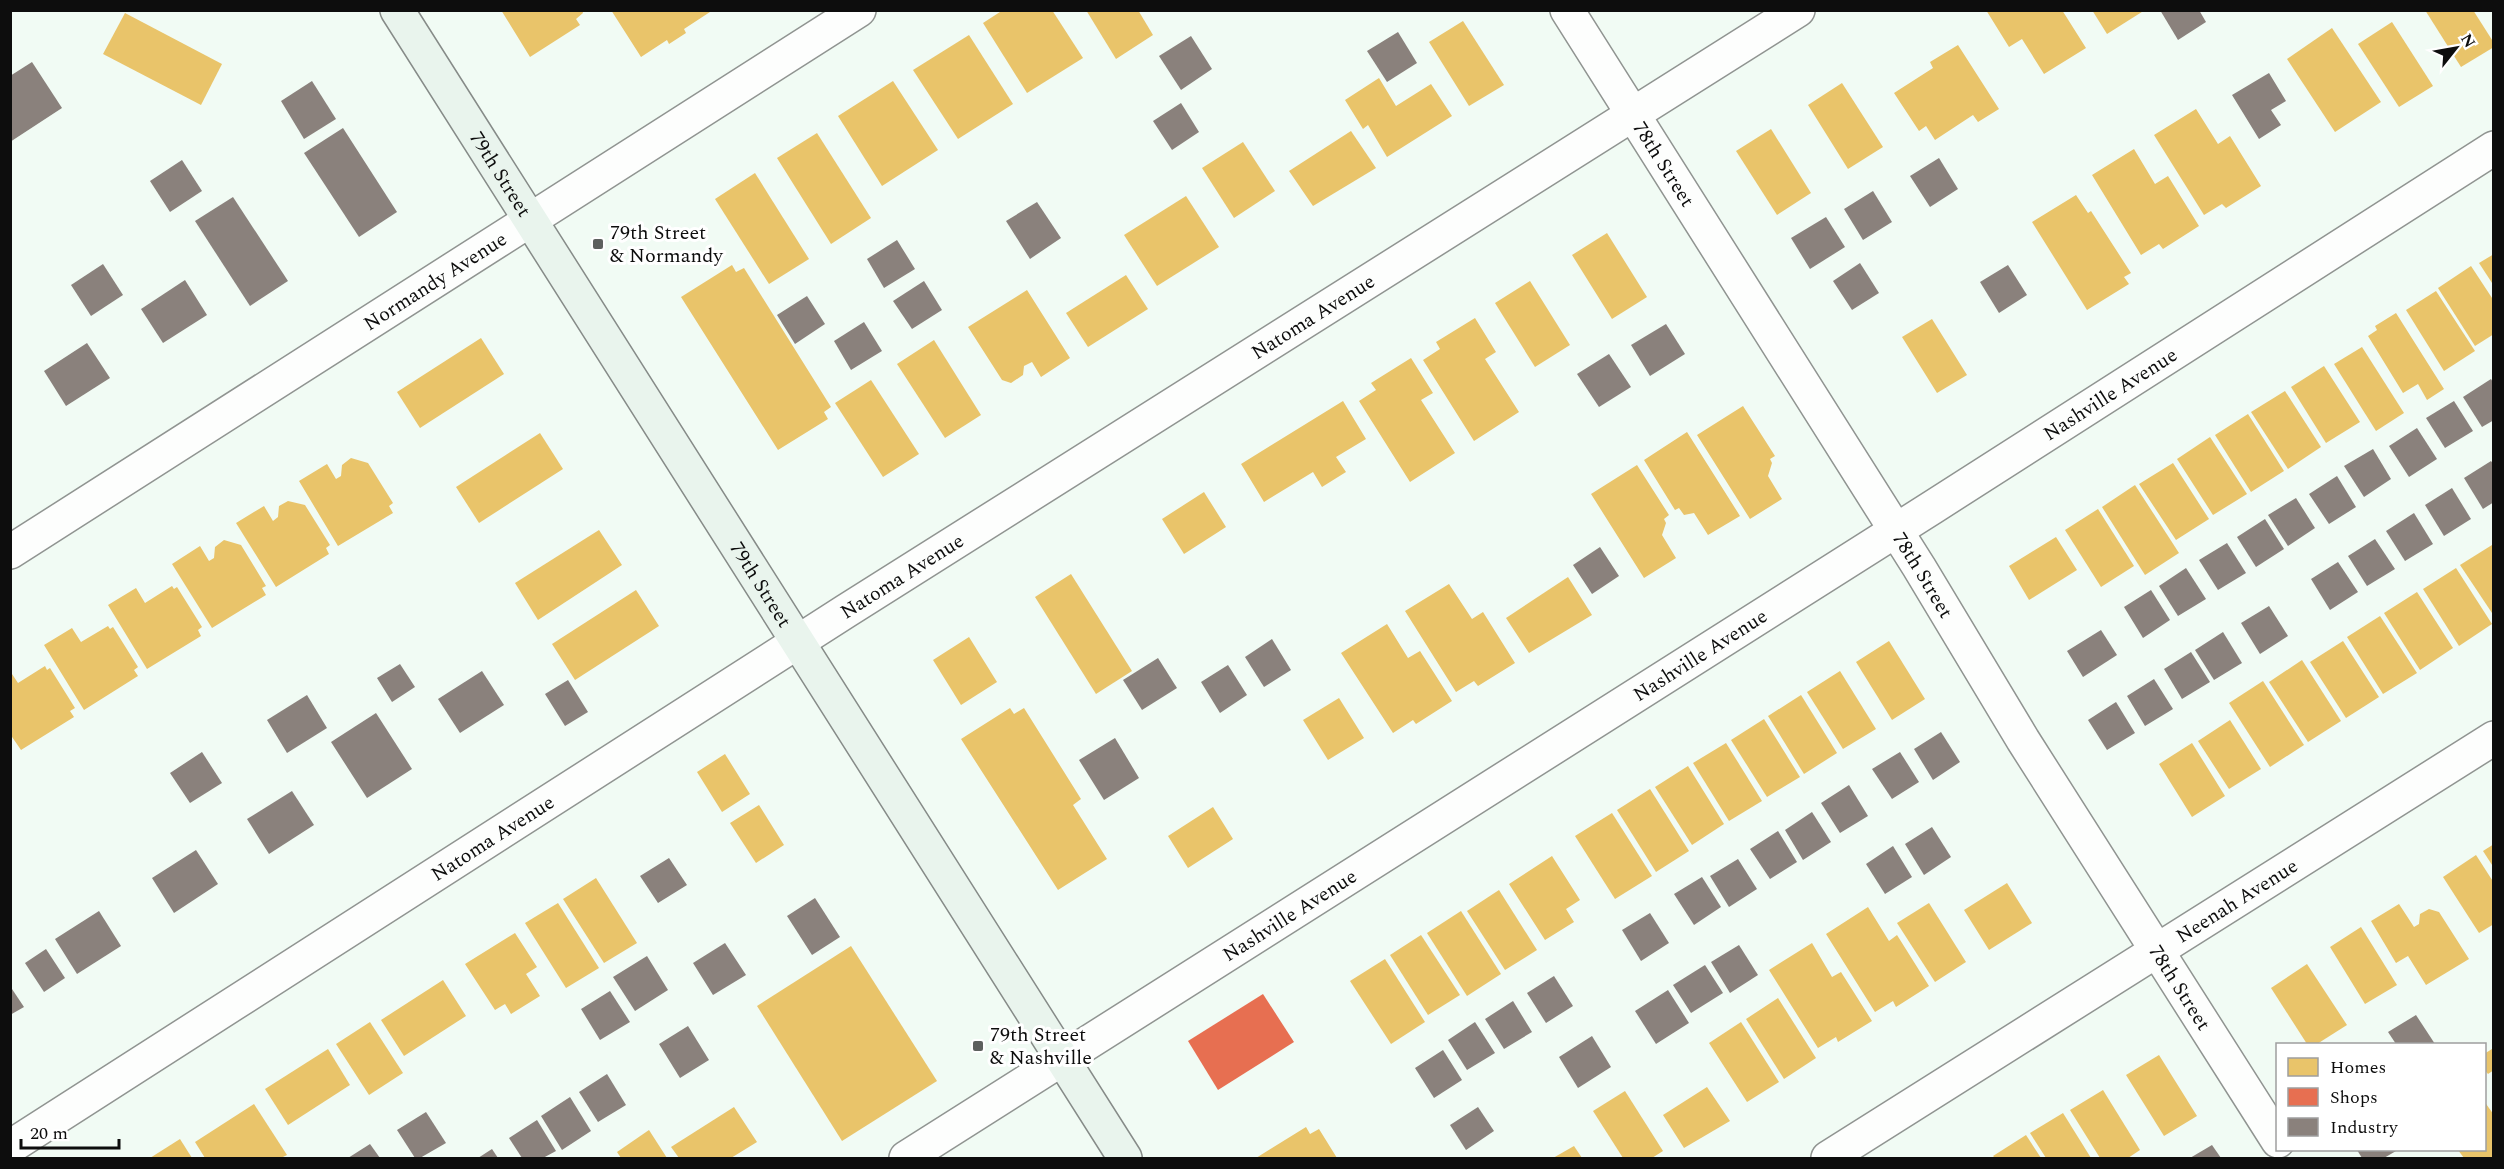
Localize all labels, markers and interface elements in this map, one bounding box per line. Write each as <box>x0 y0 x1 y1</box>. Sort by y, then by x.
north arrow <box>2426 18 2486 78</box>
text: N <box>2454 29 2482 53</box>
street label: 78th Street <box>1625 116 1702 213</box>
street label: 79th Street <box>462 126 538 223</box>
place label: 79th Street & Normandy <box>610 218 724 271</box>
street label: Normandy Avenue <box>358 225 513 339</box>
marker: 79th Street & Normandy <box>591 237 605 251</box>
street label: Natoma Avenue <box>1245 267 1381 368</box>
street label: Nashville Avenue <box>2037 340 2183 449</box>
street label: Natoma Avenue <box>834 526 970 627</box>
street label: 78th Street <box>1885 527 1960 624</box>
street label: 79th Street <box>722 536 799 633</box>
street label: Nashville Avenue <box>1627 602 1774 709</box>
street label: Natoma Avenue <box>425 788 561 889</box>
street label: Neenah Avenue <box>2170 851 2304 951</box>
street label: Nashville Avenue <box>1217 862 1363 970</box>
street label: 78th Street <box>2141 939 2218 1037</box>
place label: 79th Street & Nashville <box>990 1020 1092 1073</box>
marker: 79th Street & Nashville <box>971 1039 985 1053</box>
legend <box>2276 1043 2486 1151</box>
text: Homes <box>2330 1054 2386 1081</box>
text: Shops <box>2330 1084 2378 1111</box>
scale bar <box>21 1112 118 1150</box>
text: Industry <box>2330 1114 2399 1141</box>
text: 20 m <box>30 1120 68 1147</box>

